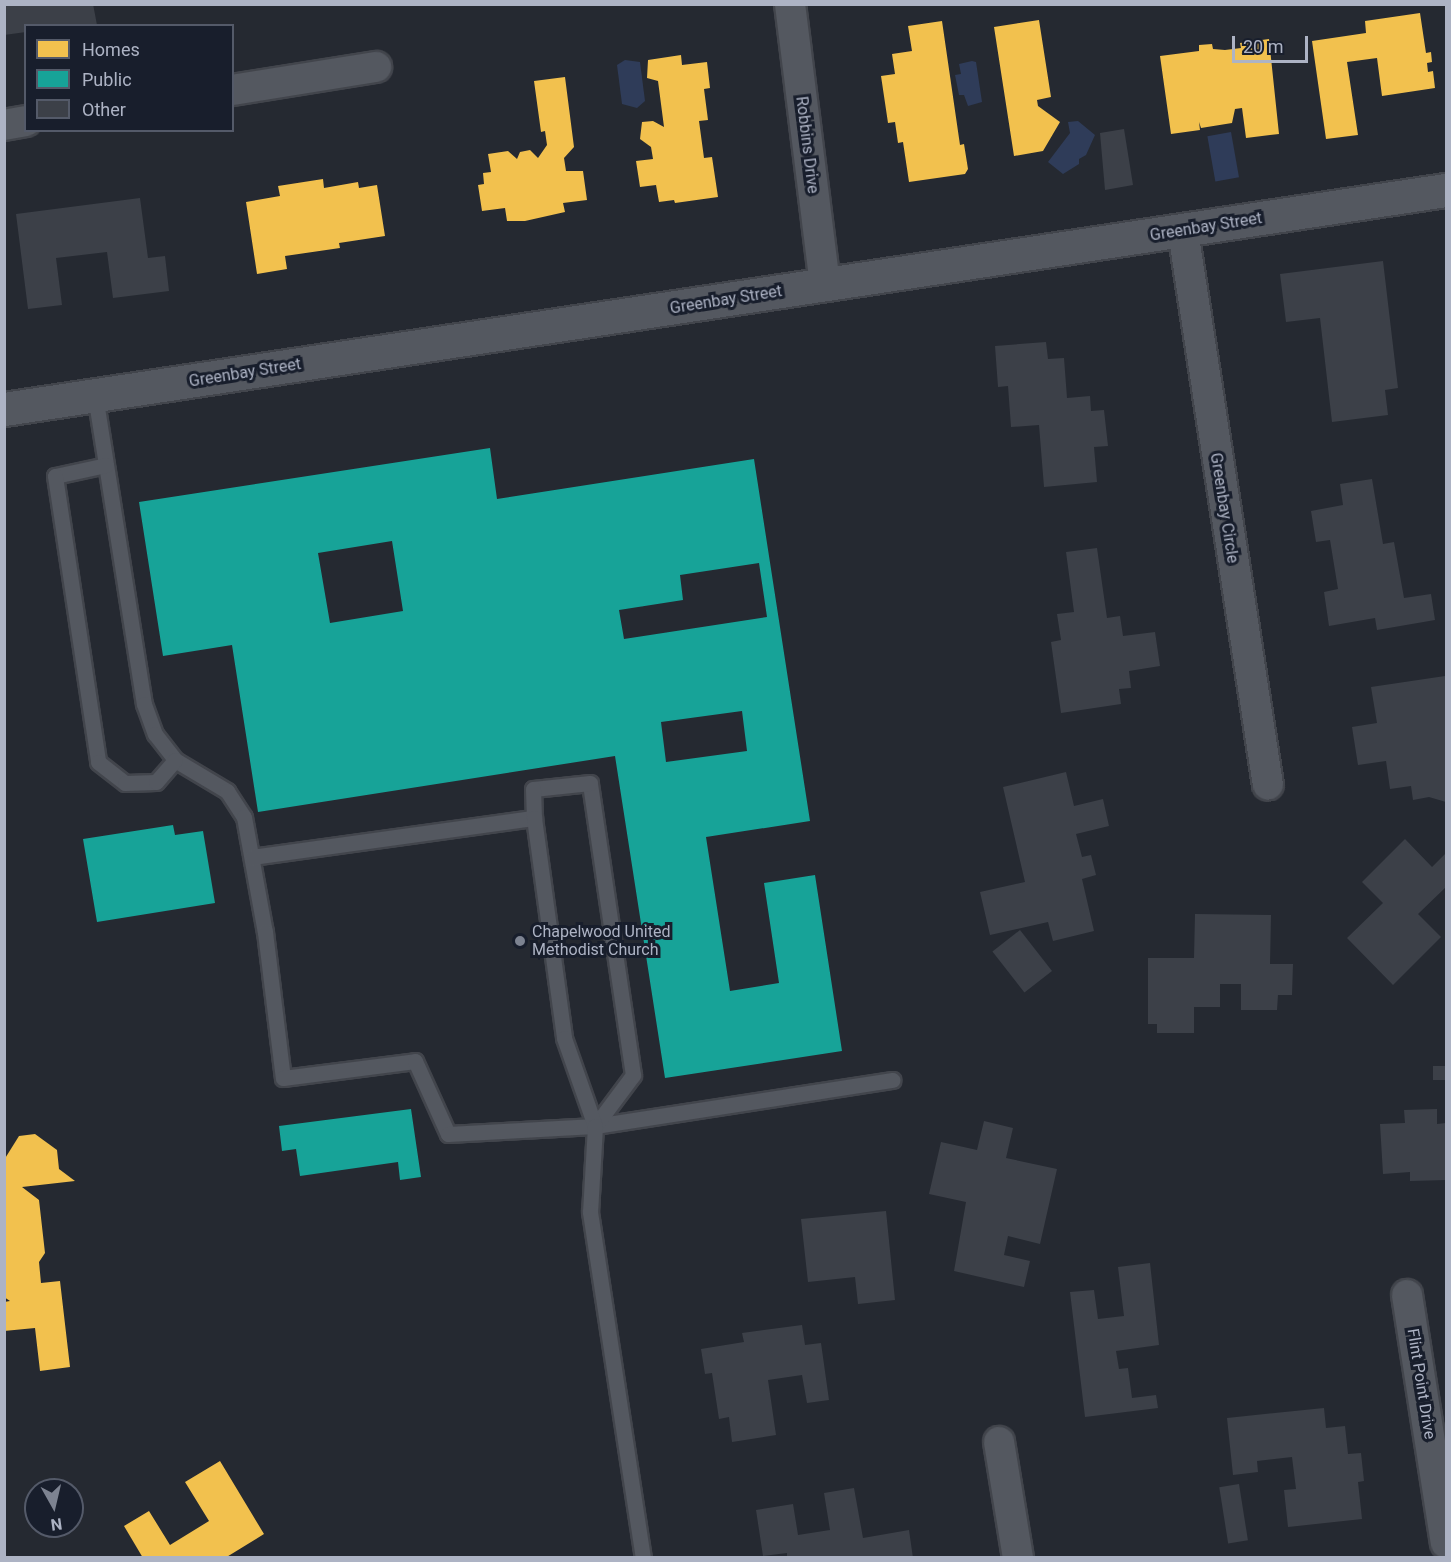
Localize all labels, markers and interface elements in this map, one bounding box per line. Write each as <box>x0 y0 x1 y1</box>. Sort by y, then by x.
legend <box>24 24 234 132</box>
scale bar <box>1235 24 1312 62</box>
text: 20 m <box>1243 36 1283 57</box>
text: Homes <box>82 39 140 60</box>
text: Public <box>82 69 132 90</box>
street label: Robbins Drive <box>792 95 822 195</box>
text: Other <box>82 99 126 120</box>
street label: Greenbay Street <box>1149 209 1263 245</box>
street label: Greenbay Street <box>669 282 783 318</box>
street label: Greenbay Street <box>188 355 302 391</box>
street label: Greenbay Circle <box>1206 451 1242 565</box>
place label: Chapelwood United Methodist Church <box>532 922 670 960</box>
marker: Chapelwood United Methodist Church <box>513 934 527 948</box>
street label: Flint Point Drive <box>1403 1327 1439 1441</box>
north arrow <box>24 1478 84 1538</box>
text: N <box>49 1514 63 1535</box>

